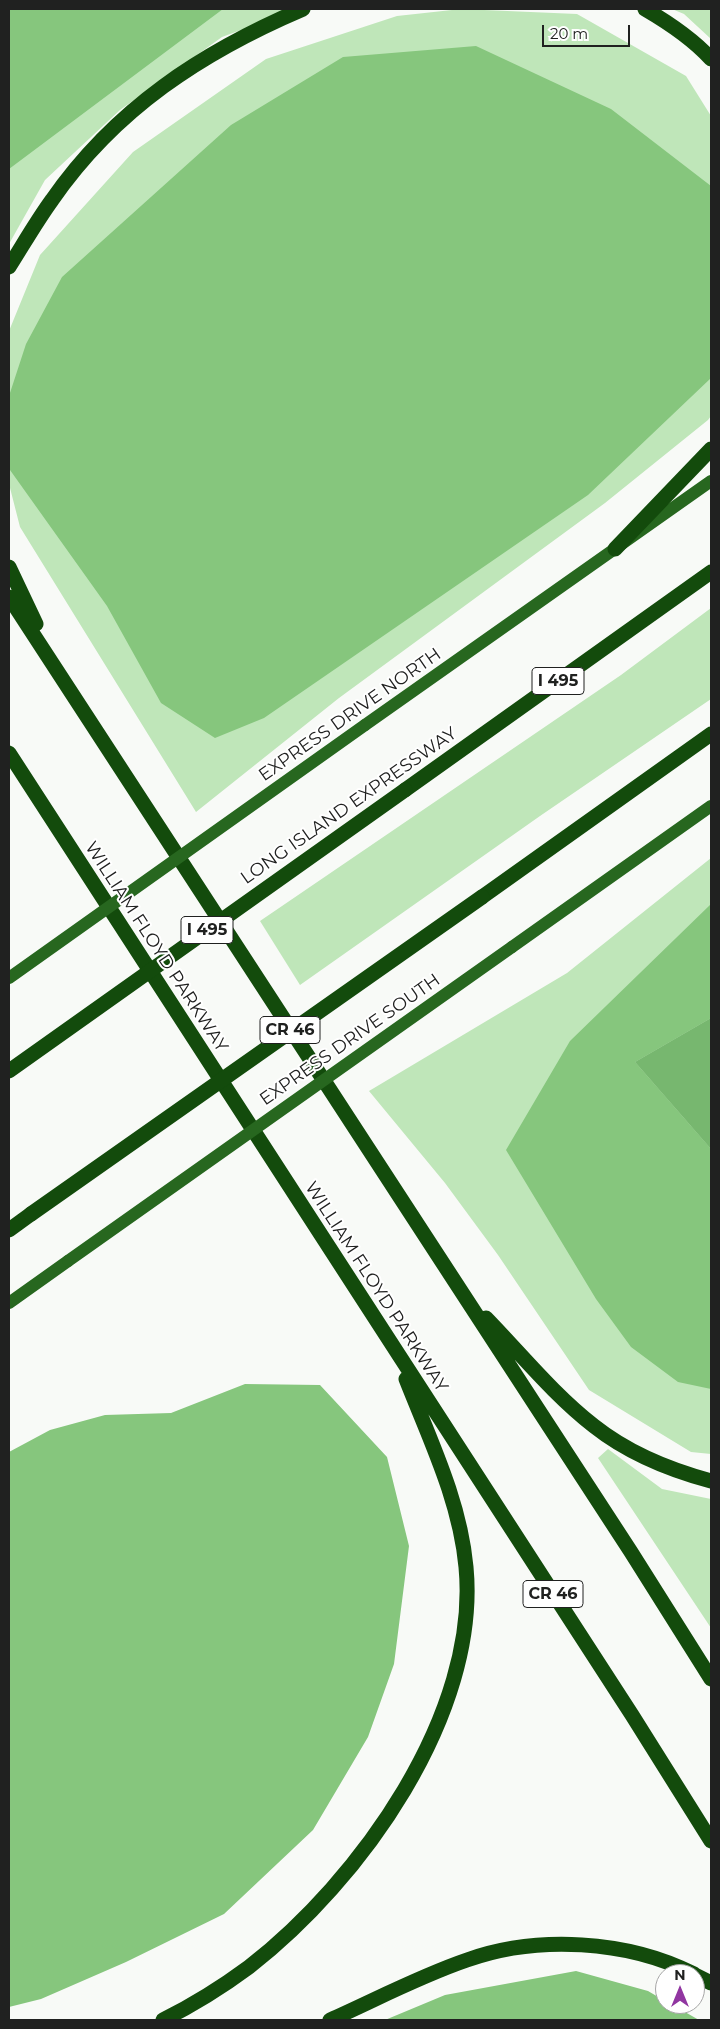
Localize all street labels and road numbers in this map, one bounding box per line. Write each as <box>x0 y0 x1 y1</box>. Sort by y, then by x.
street label: EXPRESS DRIVE NORTH <box>255 644 445 786</box>
road number: I 495 <box>532 668 584 694</box>
street label: LONG ISLAND EXPRESSWAY <box>237 723 461 889</box>
street label: WILLIAM FLOYD PARKWAY <box>80 838 232 1056</box>
road number: I 495 <box>181 916 233 944</box>
street label: EXPRESS DRIVE SOUTH <box>256 969 444 1111</box>
road number: CR 46 <box>260 1016 320 1044</box>
street label: WILLIAM FLOYD PARKWAY <box>300 1178 452 1396</box>
road number: CR 46 <box>523 1580 583 1608</box>

